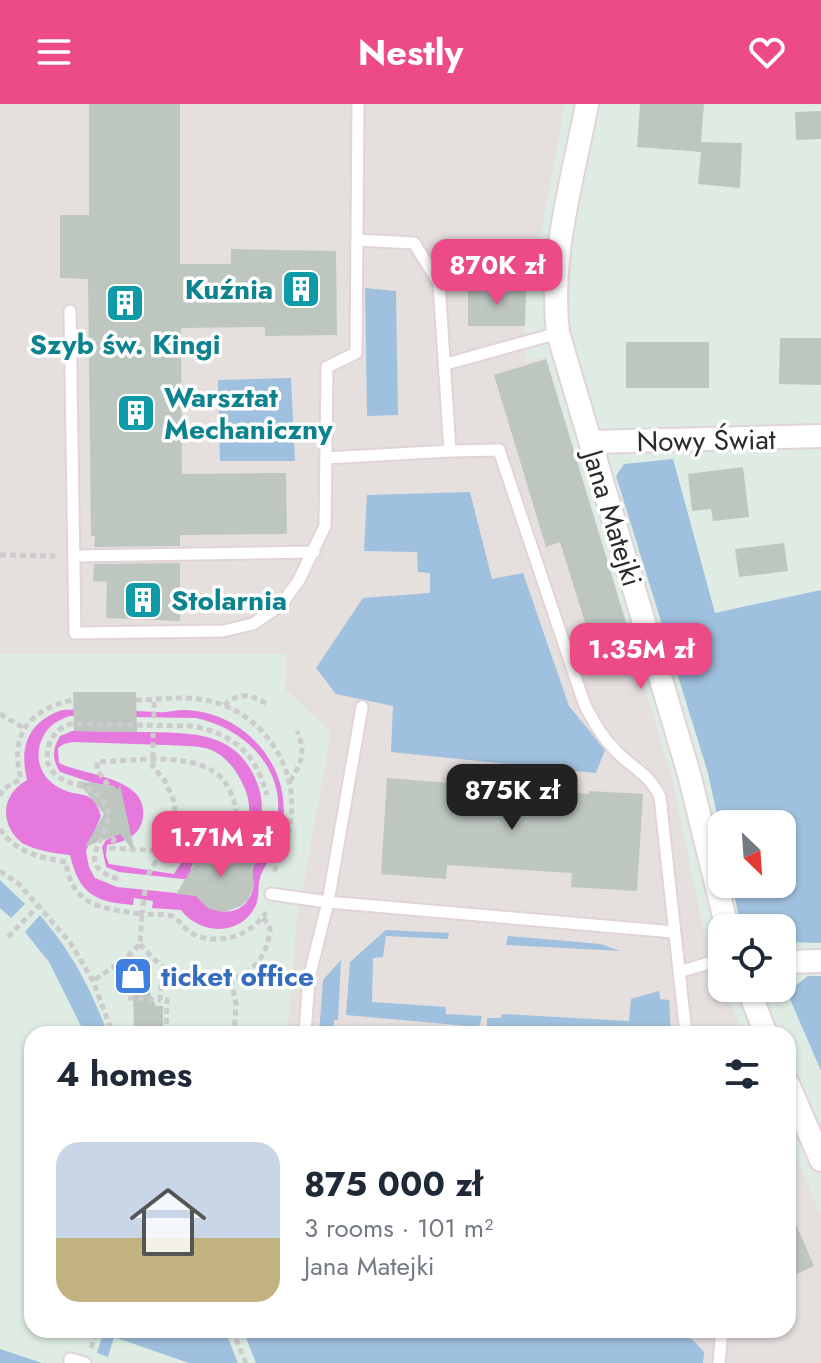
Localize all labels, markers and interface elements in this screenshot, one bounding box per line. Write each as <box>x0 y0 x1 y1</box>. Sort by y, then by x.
text: Nestly <box>358 26 463 78</box>
icon: menu <box>32 30 76 74</box>
icon: heart <box>745 30 789 74</box>
pin: 870K zł <box>423 239 571 307</box>
text: 870K zł <box>449 246 545 284</box>
building icon: Kuźnia <box>280 268 322 310</box>
place label: Kuźnia <box>185 269 273 310</box>
building icon: Szyb św. Kingi <box>104 282 146 324</box>
place label: Szyb św. Kingi <box>30 324 220 365</box>
place label: Warsztat Mechaniczny <box>164 377 333 450</box>
building icon: Warsztat Mechaniczny <box>115 392 157 434</box>
street label: Nowy Świat <box>636 419 776 462</box>
street label: Jana Matejki <box>571 441 653 591</box>
building icon: Stolarnia <box>122 579 164 621</box>
place label: Stolarnia <box>171 580 287 621</box>
pin: 1.35M zł <box>558 623 724 691</box>
text: 1.35M zł <box>588 630 694 668</box>
pin: 875K zł <box>438 764 586 832</box>
text: 875K zł <box>465 771 559 809</box>
north arrow <box>708 810 796 898</box>
map controls <box>708 810 796 1002</box>
pin: 1.71M zł <box>138 811 304 879</box>
text: 1.71M zł <box>170 818 272 856</box>
button: locate <box>708 914 796 1002</box>
shop icon: ticket office <box>112 955 154 997</box>
place label: ticket office <box>161 956 314 997</box>
text: 4 homes <box>56 1050 192 1099</box>
icon: filters <box>720 1052 764 1096</box>
text: 875 000 zł <box>304 1160 482 1209</box>
icon: home <box>120 1174 216 1270</box>
text: 3 rooms · 101 m² <box>304 1209 493 1247</box>
text: Jana Matejki <box>304 1247 435 1285</box>

